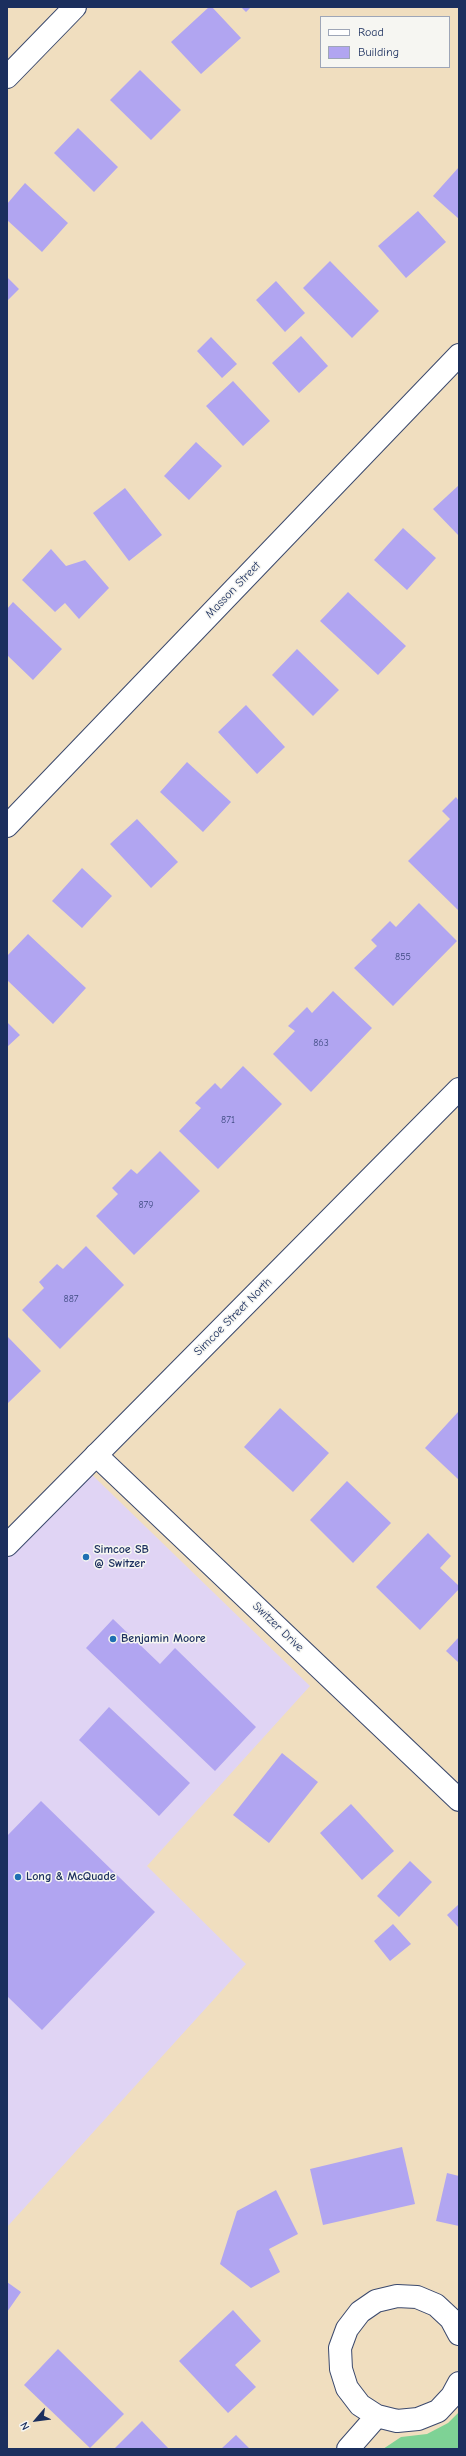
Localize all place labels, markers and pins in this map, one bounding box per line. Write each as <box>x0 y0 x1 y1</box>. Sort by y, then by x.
place label: Simcoe SB @ Switzer <box>94 1543 149 1571</box>
marker: Simcoe SB @ Switzer <box>81 1552 91 1562</box>
place label: Benjamin Moore <box>121 1632 206 1646</box>
marker: Benjamin Moore <box>108 1634 118 1644</box>
place label: Long & McQuade <box>26 1870 116 1884</box>
marker: Long & McQuade <box>13 1872 23 1882</box>

